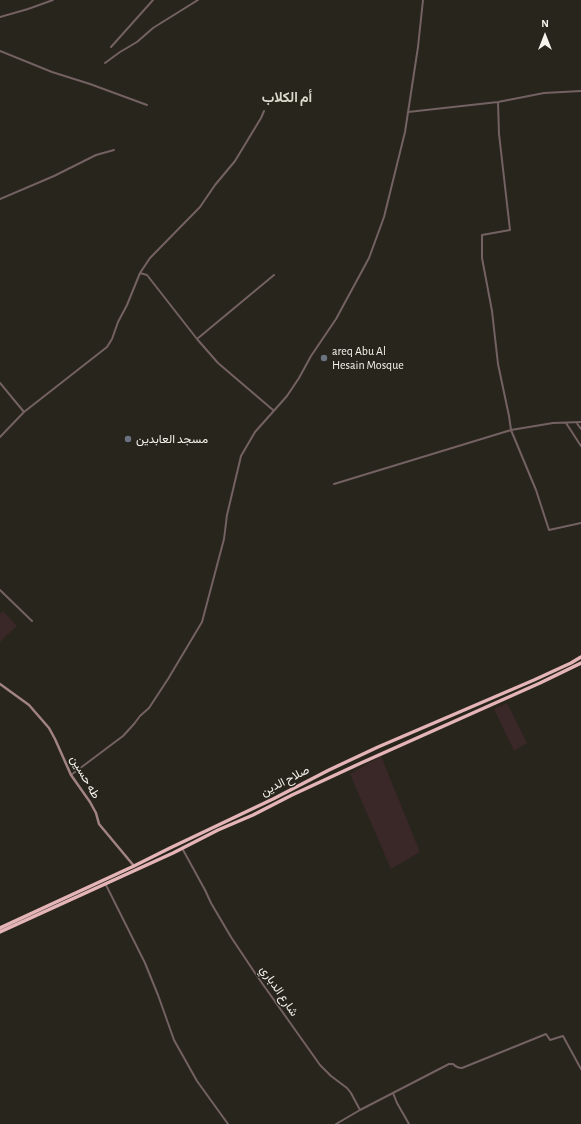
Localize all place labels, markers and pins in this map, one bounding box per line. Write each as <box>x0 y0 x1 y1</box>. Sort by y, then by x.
place label: areq Abu Al Hesain Mosque <box>332 344 404 372</box>
marker: areq Abu Al Hesain Mosque <box>319 353 329 363</box>
place label: مسجد العابدين <box>136 432 208 446</box>
marker: مسجد العابدين <box>123 434 133 444</box>

